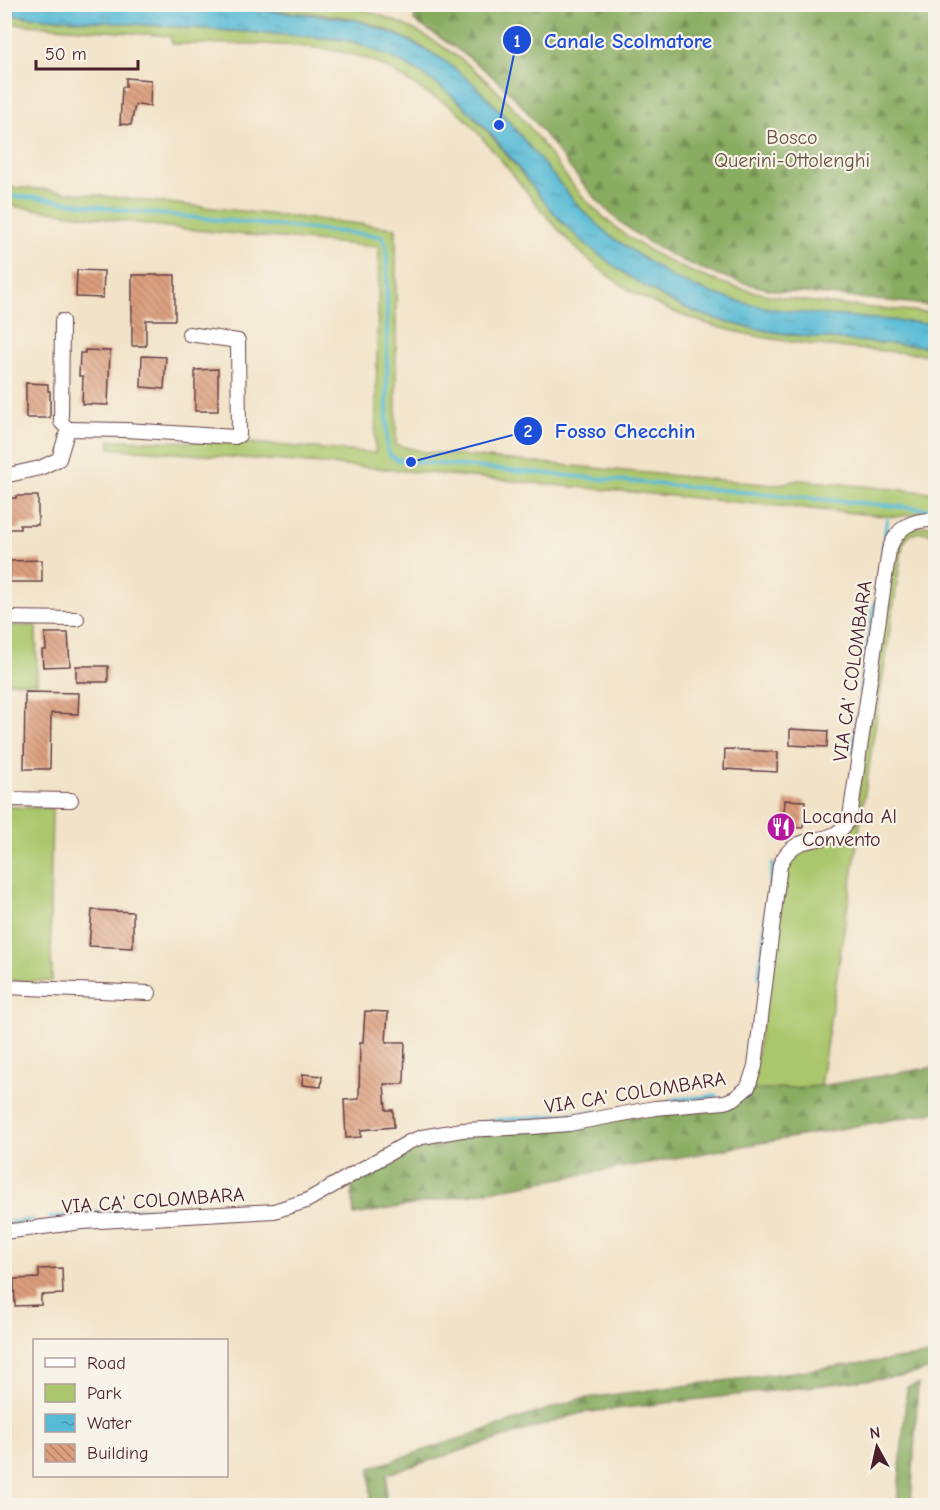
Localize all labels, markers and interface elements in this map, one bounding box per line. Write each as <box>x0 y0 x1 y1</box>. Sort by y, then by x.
callout: Canale Scolmatore <box>502 21 724 60</box>
text: Canale Scolmatore <box>544 29 712 53</box>
text: 1 <box>513 31 521 52</box>
scale bar <box>36 33 138 71</box>
text: 50 m <box>45 44 87 65</box>
park label: Bosco Querini-Ottolenghi <box>714 126 870 172</box>
callout: Fosso Checchin <box>513 411 707 450</box>
text: Fosso Checchin <box>555 419 695 443</box>
text: 2 <box>524 421 533 442</box>
street label: VIA CA' COLOMBARA <box>828 578 877 763</box>
place label: Locanda Al Convento <box>802 805 897 851</box>
restaurant icon: Locanda Al Convento <box>765 811 797 843</box>
street label: VIA CA' COLOMBARA <box>543 1067 728 1118</box>
street label: VIA CA' COLOMBARA <box>61 1183 245 1218</box>
legend <box>33 1339 228 1477</box>
text: Road <box>87 1353 126 1374</box>
text: Park <box>87 1383 122 1404</box>
text: Water <box>87 1413 132 1434</box>
north arrow <box>847 1417 907 1477</box>
text: N <box>869 1423 881 1443</box>
text: Building <box>87 1443 149 1464</box>

